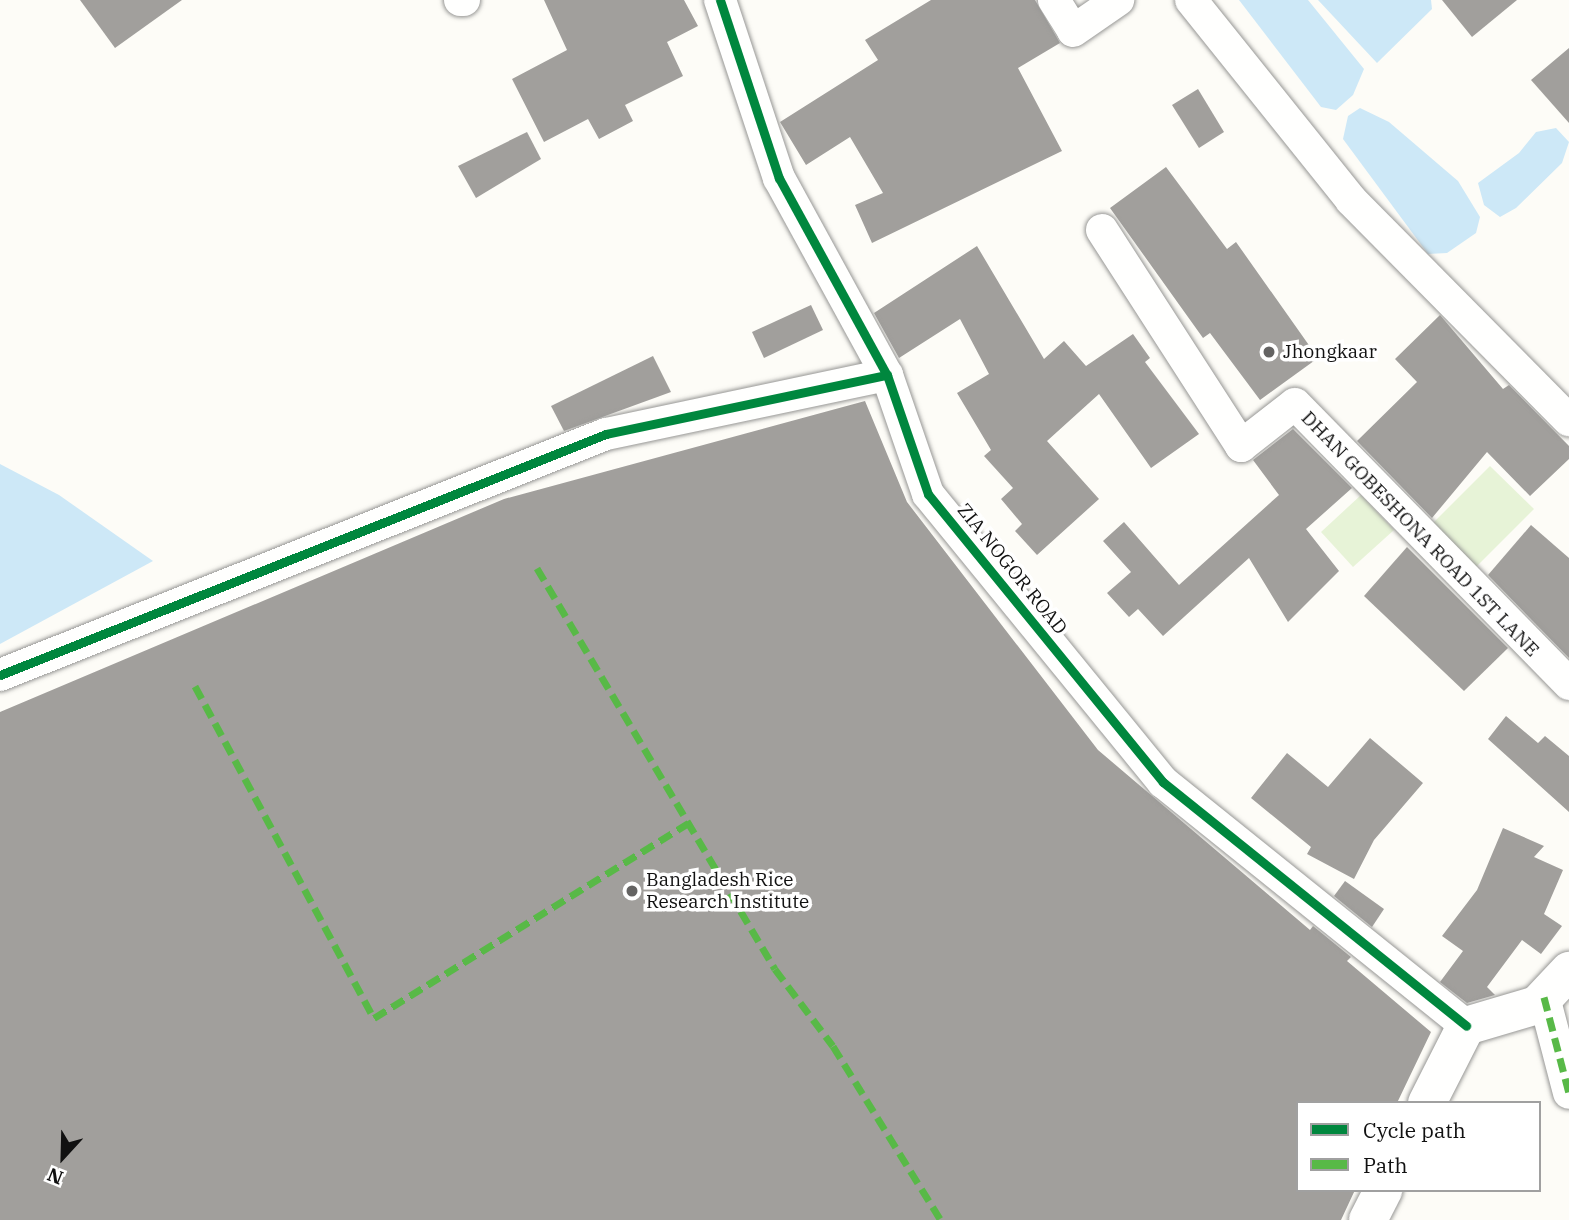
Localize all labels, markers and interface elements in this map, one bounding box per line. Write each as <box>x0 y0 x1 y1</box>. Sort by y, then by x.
place label: Jhongkaar <box>1283 341 1377 363</box>
marker: Jhongkaar <box>1261 344 1277 360</box>
street label: DHAN GOBESHONA ROAD 1ST LANE <box>1296 407 1544 661</box>
street label: ZIA NOGOR ROAD <box>952 499 1072 639</box>
place label: Bangladesh Rice Research Institute <box>646 869 809 913</box>
marker: Bangladesh Rice Research Institute <box>624 883 640 899</box>
legend <box>1296 1101 1541 1192</box>
text: Cycle path <box>1363 1116 1466 1144</box>
north arrow <box>28 1122 98 1192</box>
text: Path <box>1363 1151 1408 1179</box>
text: N <box>44 1163 67 1190</box>

